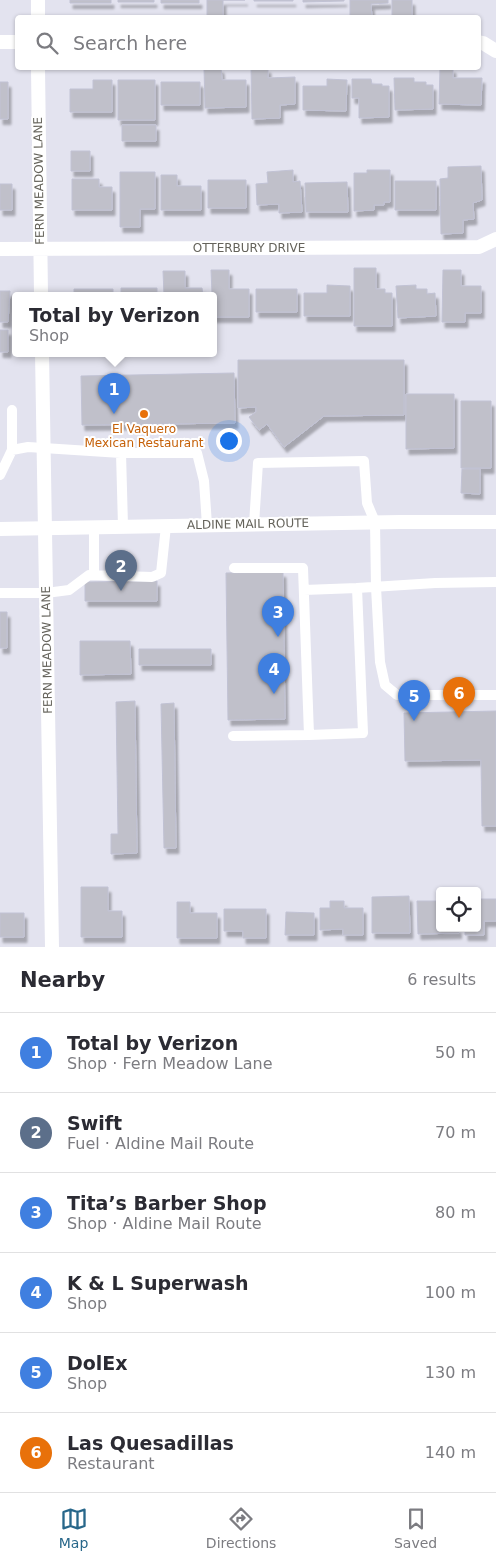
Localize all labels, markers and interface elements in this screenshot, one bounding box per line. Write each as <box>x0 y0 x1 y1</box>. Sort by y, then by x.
search box <box>15 15 481 70</box>
icon: search <box>33 29 61 57</box>
text: Search here <box>73 32 187 54</box>
street label: FERN MEADOW LANE <box>31 117 47 245</box>
street label: OTTERBURY DRIVE <box>193 241 305 255</box>
popup <box>12 292 217 357</box>
text: Total by Verizon <box>29 304 200 326</box>
text: Shop <box>29 326 69 345</box>
pin: 1 <box>98 373 130 414</box>
marker: El Vaquero Mexican Restaurant <box>138 408 150 420</box>
place label: El Vaquero Mexican Restaurant <box>84 422 204 450</box>
your location <box>216 428 242 454</box>
street label: ALDINE MAIL ROUTE <box>187 516 309 532</box>
pin: 2 <box>105 550 137 591</box>
street label: FERN MEADOW LANE <box>39 586 55 714</box>
pin: 3 <box>262 596 294 637</box>
pin: 4 <box>258 653 290 694</box>
pin: 6 <box>443 677 475 718</box>
pin: 5 <box>398 680 430 721</box>
map controls <box>436 887 481 932</box>
button: locate <box>436 887 481 932</box>
text: Nearby <box>20 968 105 992</box>
text: 6 results <box>407 970 476 989</box>
text: Total by Verizon <box>67 1032 238 1054</box>
text: 1 <box>30 1043 42 1062</box>
text: 50 m <box>435 1043 476 1062</box>
text: Shop · Fern Meadow Lane <box>67 1054 272 1073</box>
text: Swift <box>67 1112 122 1134</box>
text: 2 <box>30 1123 42 1142</box>
text: 70 m <box>435 1123 476 1142</box>
text: Fuel · Aldine Mail Route <box>67 1134 254 1153</box>
text: Tita’s Barber Shop <box>67 1192 267 1214</box>
text: 3 <box>30 1203 42 1222</box>
text: 80 m <box>435 1203 476 1222</box>
text: Shop · Aldine Mail Route <box>67 1214 262 1233</box>
text: K & L Superwash <box>67 1272 249 1294</box>
text: 4 <box>30 1283 42 1302</box>
text: 100 m <box>425 1283 476 1302</box>
text: Shop <box>67 1294 107 1313</box>
text: DolEx <box>67 1352 128 1374</box>
text: 5 <box>30 1363 42 1382</box>
text: 130 m <box>425 1363 476 1382</box>
text: Shop <box>67 1374 107 1393</box>
text: Las Quesadillas <box>67 1432 234 1454</box>
text: 6 <box>30 1443 42 1462</box>
text: 140 m <box>425 1443 476 1462</box>
text: Restaurant <box>67 1454 155 1473</box>
tab: Map <box>59 1505 88 1551</box>
tab: Directions <box>206 1505 276 1551</box>
tab: Saved <box>394 1505 437 1551</box>

